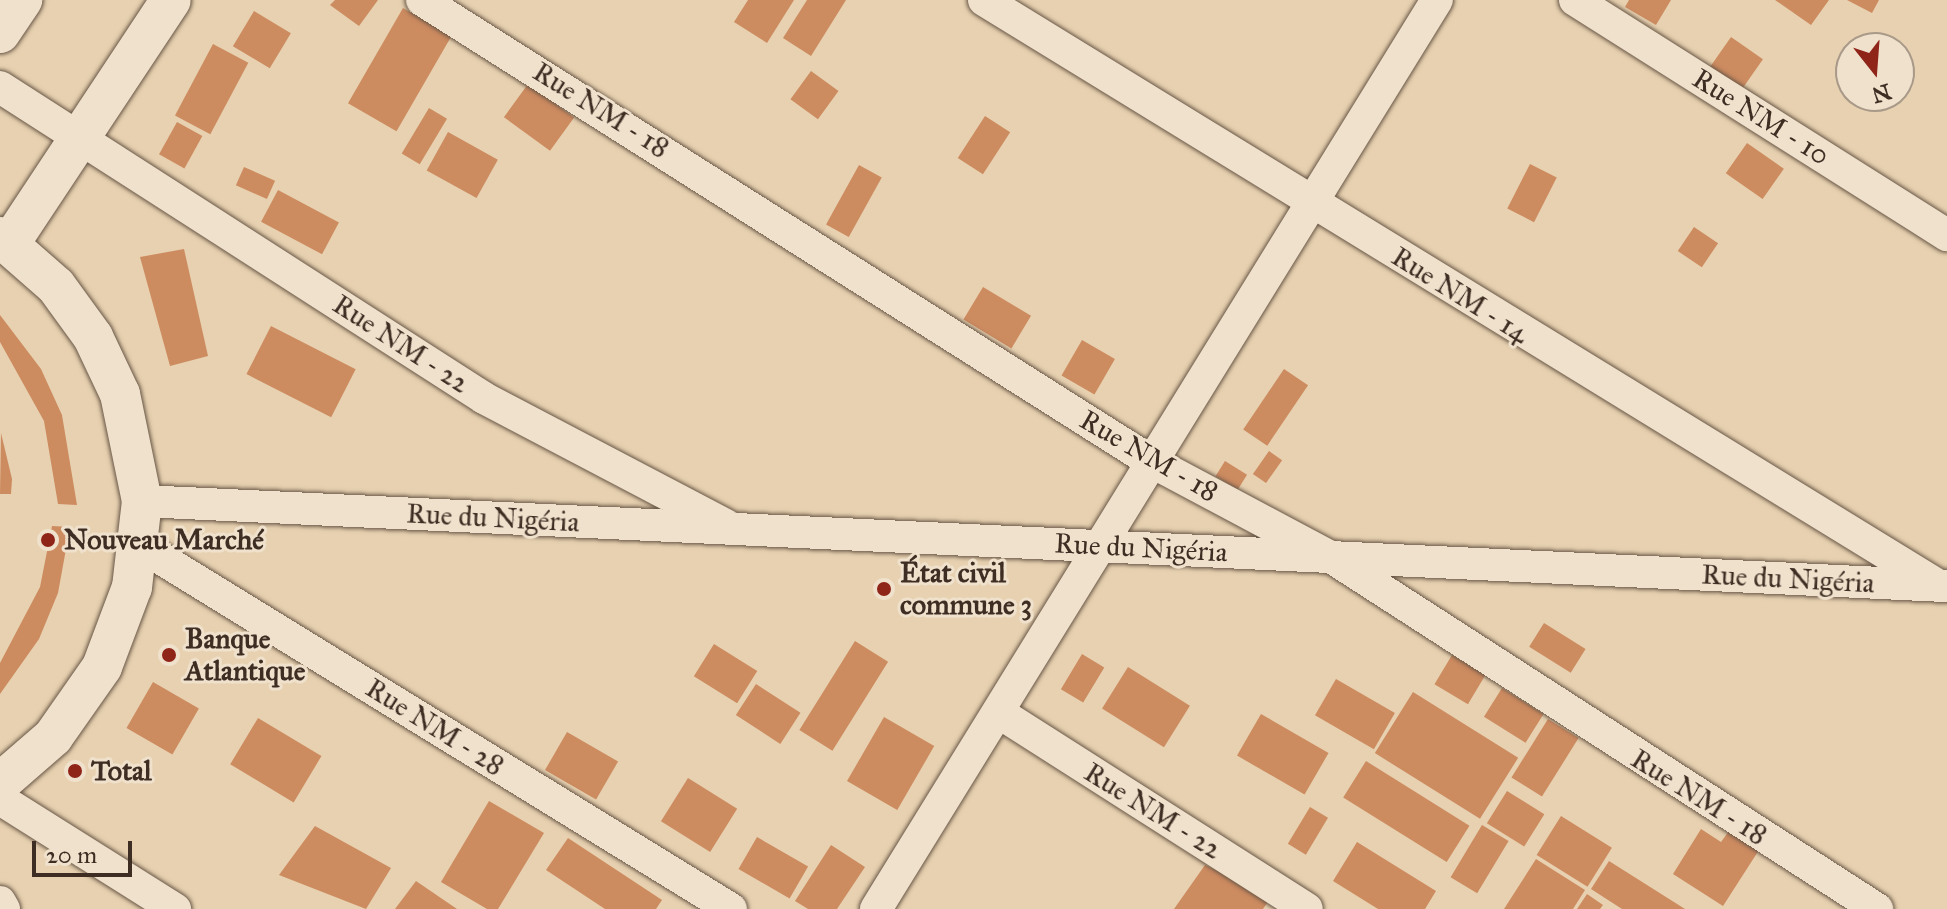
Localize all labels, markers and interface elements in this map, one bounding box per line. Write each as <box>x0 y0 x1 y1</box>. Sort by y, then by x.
north arrow <box>1835 32 1915 112</box>
street label: Rue NM - 18 <box>527 55 675 165</box>
street label: Rue NM - 10 <box>1686 62 1836 172</box>
text: N <box>1869 78 1894 109</box>
street label: Rue NM - 14 <box>1385 240 1535 350</box>
street label: Rue NM - 22 <box>327 288 475 400</box>
street label: Rue NM - 18 <box>1074 403 1224 509</box>
street label: Rue du Nigéria <box>406 497 580 539</box>
place label: Nouveau Marché <box>64 523 264 557</box>
street label: Rue du Nigéria <box>1054 527 1228 569</box>
marker: Nouveau Marché <box>39 531 57 549</box>
place label: État civil commune 3 <box>900 556 1032 622</box>
street label: Rue du Nigéria <box>1701 558 1875 600</box>
marker: État civil commune 3 <box>875 580 893 598</box>
place label: Banque Atlantique <box>185 622 305 688</box>
marker: Banque Atlantique <box>160 646 178 664</box>
street label: Rue NM - 28 <box>360 671 510 783</box>
street label: Rue NM - 18 <box>1625 742 1773 852</box>
place label: Total <box>91 754 151 788</box>
street label: Rue NM - 22 <box>1078 756 1228 866</box>
marker: Total <box>66 762 84 780</box>
scale bar <box>36 825 136 875</box>
text: 20 m <box>46 840 97 870</box>

